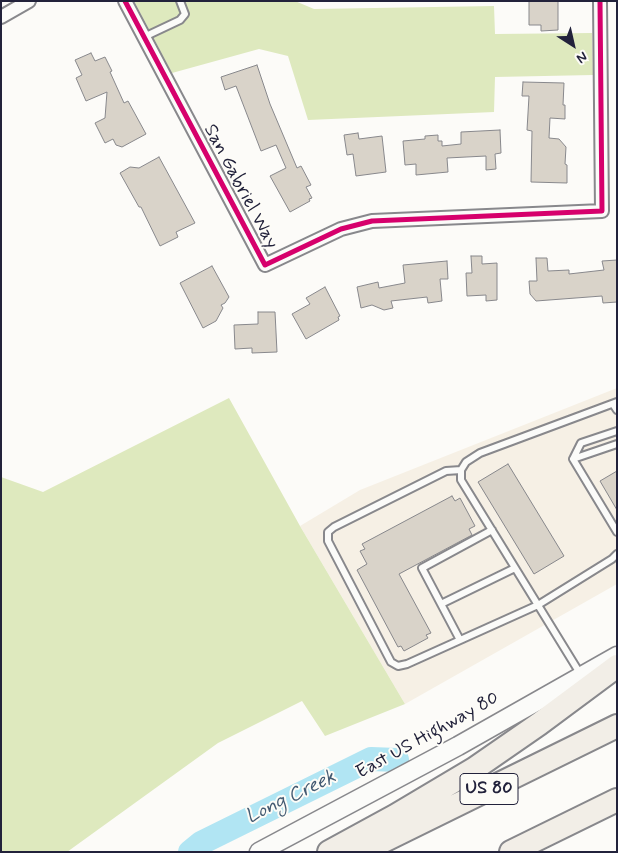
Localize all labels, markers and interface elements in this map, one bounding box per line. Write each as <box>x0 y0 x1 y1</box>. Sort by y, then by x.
north arrow <box>548 20 598 70</box>
text: N <box>573 47 591 67</box>
street label: San Gabriel Way <box>198 121 282 253</box>
street label: East US Highway 80 <box>353 687 503 785</box>
water label: Long Creek <box>242 766 340 830</box>
road number: US 80 <box>460 774 518 804</box>

